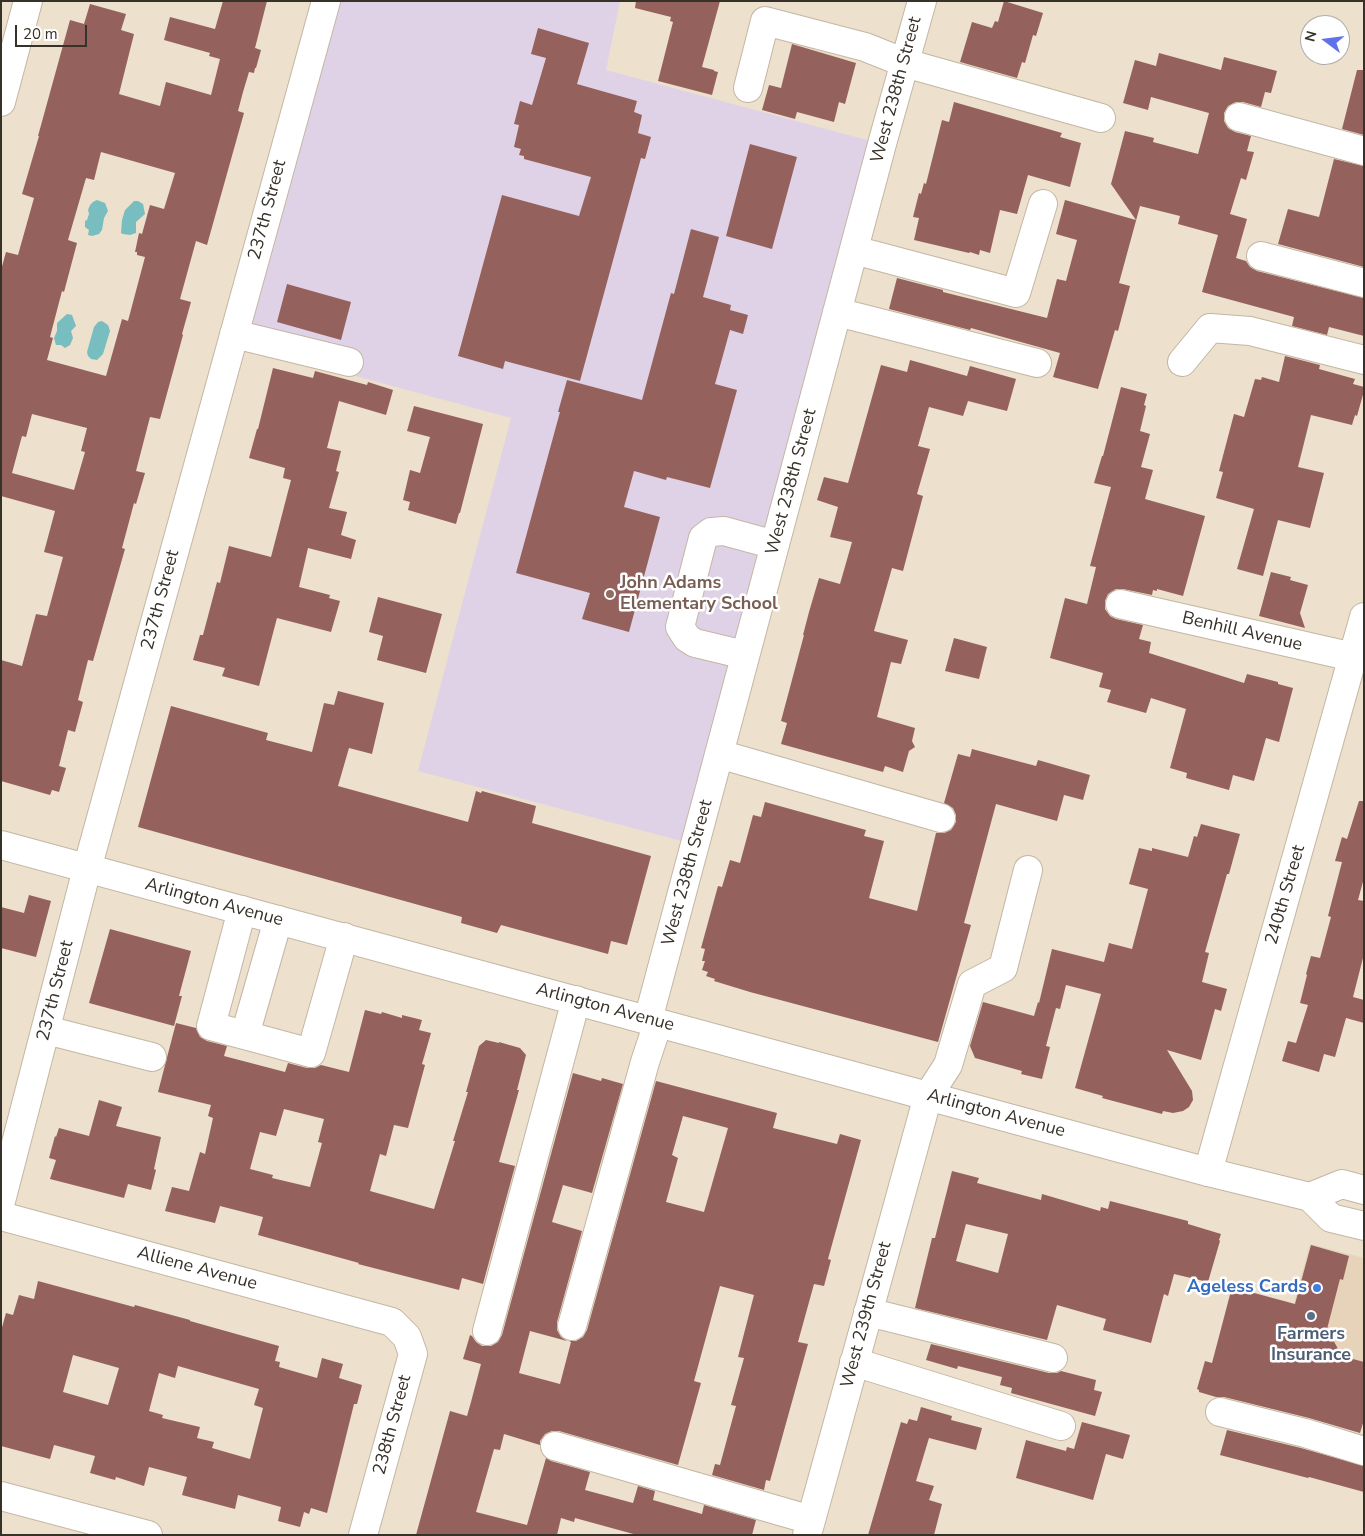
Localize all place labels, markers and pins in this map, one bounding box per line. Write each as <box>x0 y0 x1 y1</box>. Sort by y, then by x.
place label: John Adams Elementary School <box>620 573 778 616</box>
marker: John Adams Elementary School <box>604 588 616 600</box>
place label: Ageless Cards <box>1187 1277 1307 1299</box>
marker: Ageless Cards <box>1311 1282 1323 1294</box>
marker: Farmers Insurance <box>1305 1310 1317 1322</box>
place label: Farmers Insurance <box>1271 1324 1351 1366</box>

